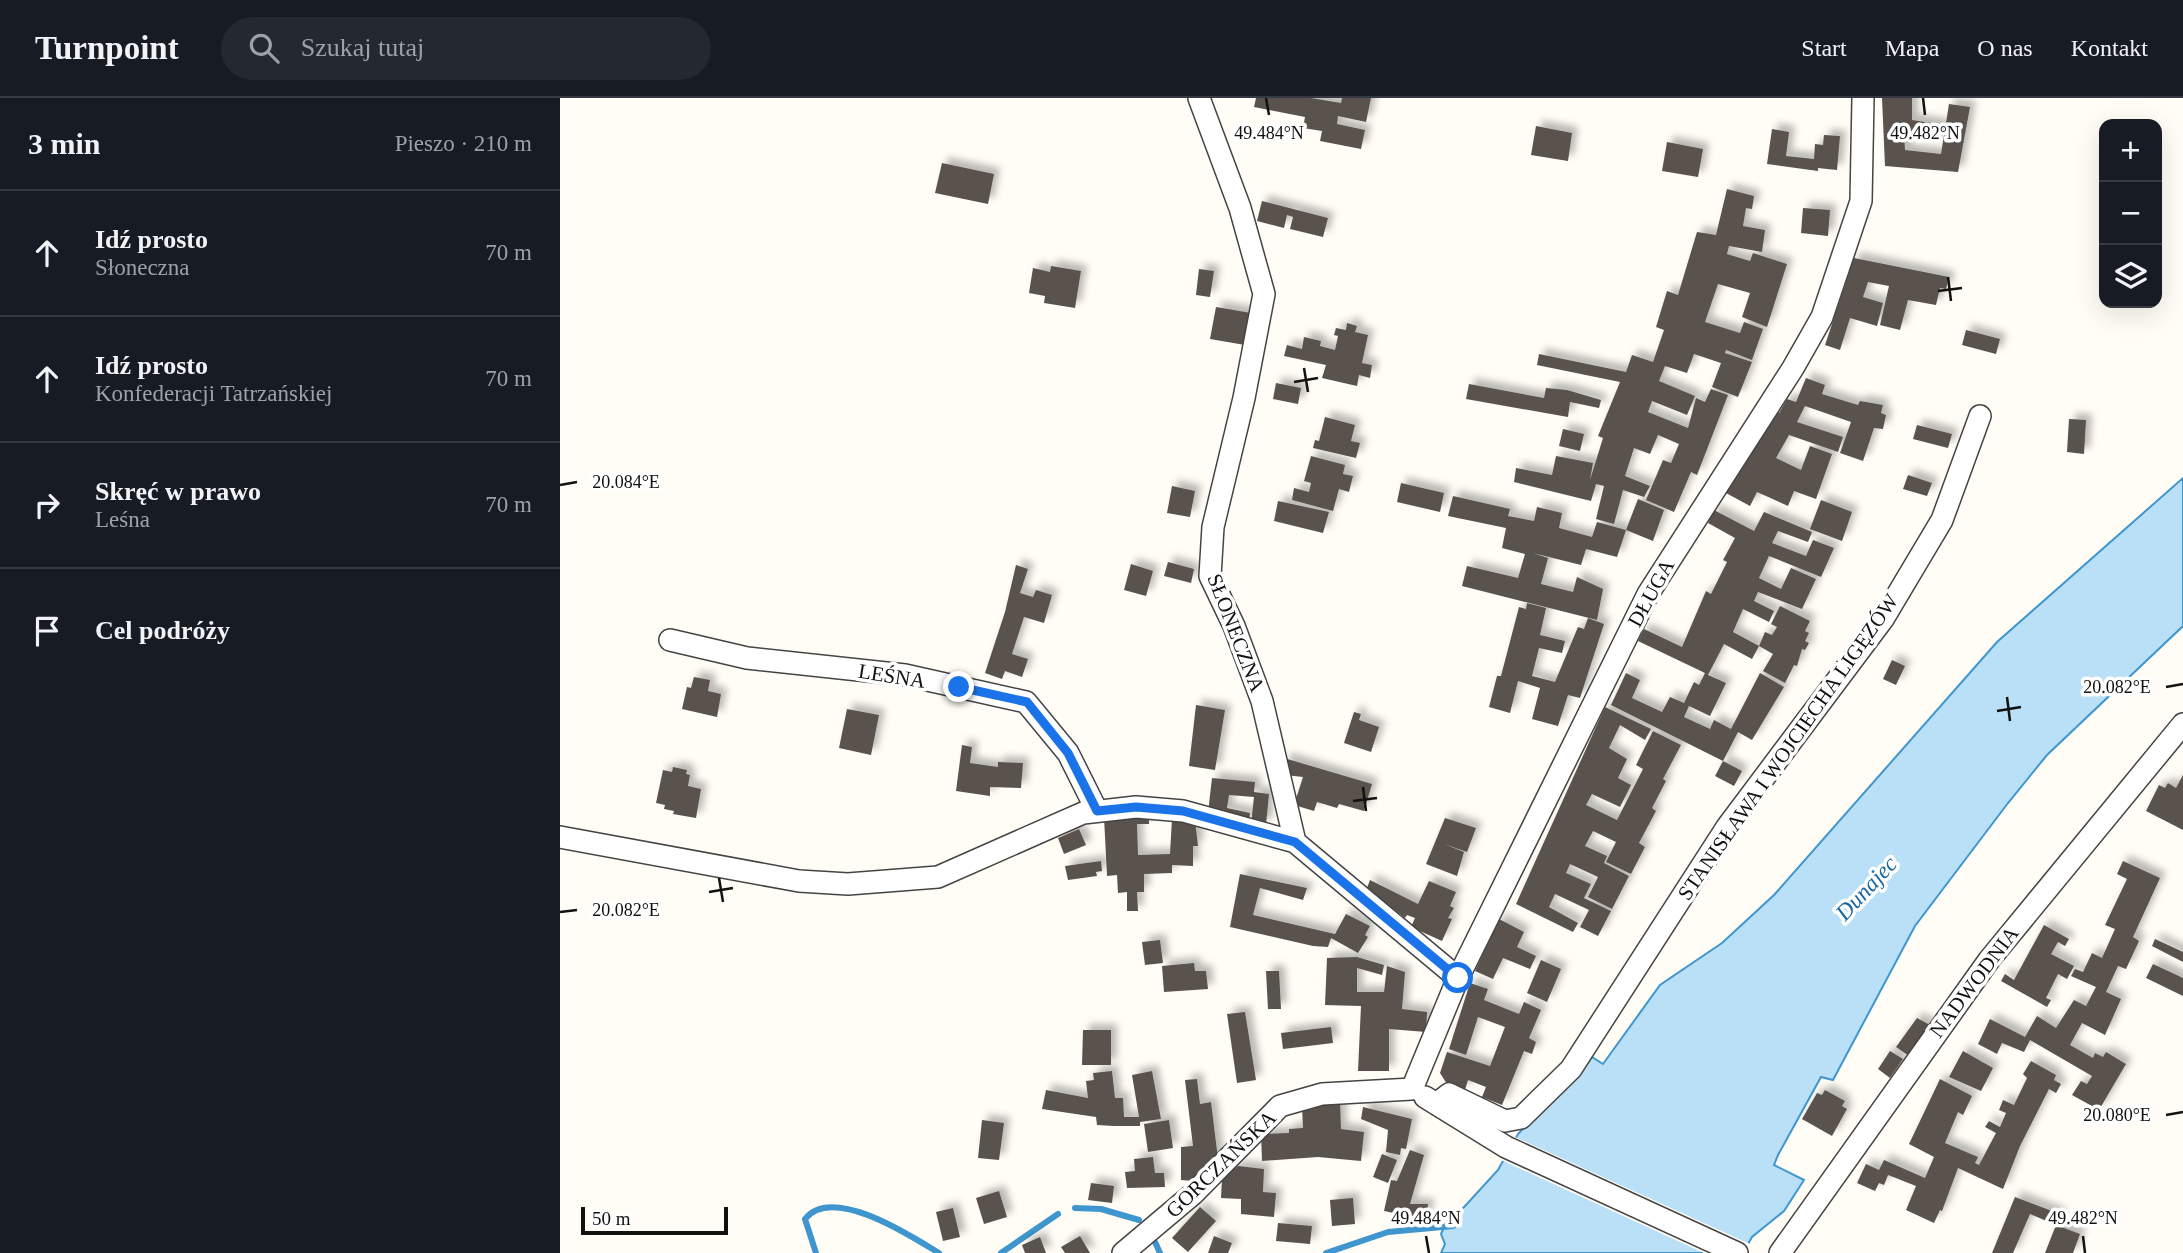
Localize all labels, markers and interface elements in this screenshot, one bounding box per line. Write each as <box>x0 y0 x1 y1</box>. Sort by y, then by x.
search box <box>221 17 711 80</box>
icon: search <box>245 29 283 67</box>
text: Turnpoint <box>35 30 179 66</box>
text: Szukaj tutaj <box>301 33 424 62</box>
text: Start <box>1801 35 1847 61</box>
text: Mapa <box>1885 35 1939 61</box>
text: O nas <box>1977 35 2033 61</box>
text: Kontakt <box>2071 35 2148 61</box>
map controls <box>2099 119 2162 308</box>
button: + <box>2099 119 2162 182</box>
text: 49.484°N <box>1234 123 1304 143</box>
text: 49.482°N <box>1890 123 1960 143</box>
text: 3 min <box>28 127 101 160</box>
text: Pieszo · 210 m <box>395 131 532 156</box>
button: − <box>2099 182 2162 245</box>
text: Idź prosto <box>95 225 208 254</box>
icon: ahead <box>28 234 66 272</box>
text: 70 m <box>485 240 532 265</box>
button: layers <box>2099 245 2162 308</box>
text: Słoneczna <box>95 255 190 280</box>
text: Idź prosto <box>95 351 208 380</box>
icon: ahead <box>28 360 66 398</box>
text: 70 m <box>485 366 532 391</box>
text: Konfederacji Tatrzańskiej <box>95 381 332 406</box>
text: 20.084°E <box>592 472 660 492</box>
text: Skręć w prawo <box>95 477 261 506</box>
icon: right <box>28 486 66 524</box>
text: 70 m <box>485 492 532 517</box>
text: Leśna <box>95 507 150 532</box>
street label: DŁUGA <box>1623 554 1680 631</box>
street label: SŁONECZNA <box>1202 570 1270 696</box>
street label: STANISŁAWA I WOJCIECHA LIGĘZÓW <box>1673 589 1903 905</box>
icon: arrive <box>28 612 66 650</box>
text: Cel podróży <box>95 616 230 645</box>
street label: LEŚNA <box>857 659 928 693</box>
route end <box>943 671 974 702</box>
text: 20.082°E <box>2083 677 2151 697</box>
water label: Dunajec <box>1830 851 1902 926</box>
text: 20.082°E <box>592 900 660 920</box>
street label: NADWODNIA <box>1924 921 2024 1042</box>
route start <box>1442 962 1473 993</box>
street label: GORCZAŃSKA <box>1161 1105 1282 1222</box>
text: 20.080°E <box>2083 1105 2151 1125</box>
scale bar <box>581 1204 728 1236</box>
text: 50 m <box>592 1208 631 1229</box>
text: 49.484°N <box>1391 1208 1461 1228</box>
text: 49.482°N <box>2048 1208 2118 1228</box>

